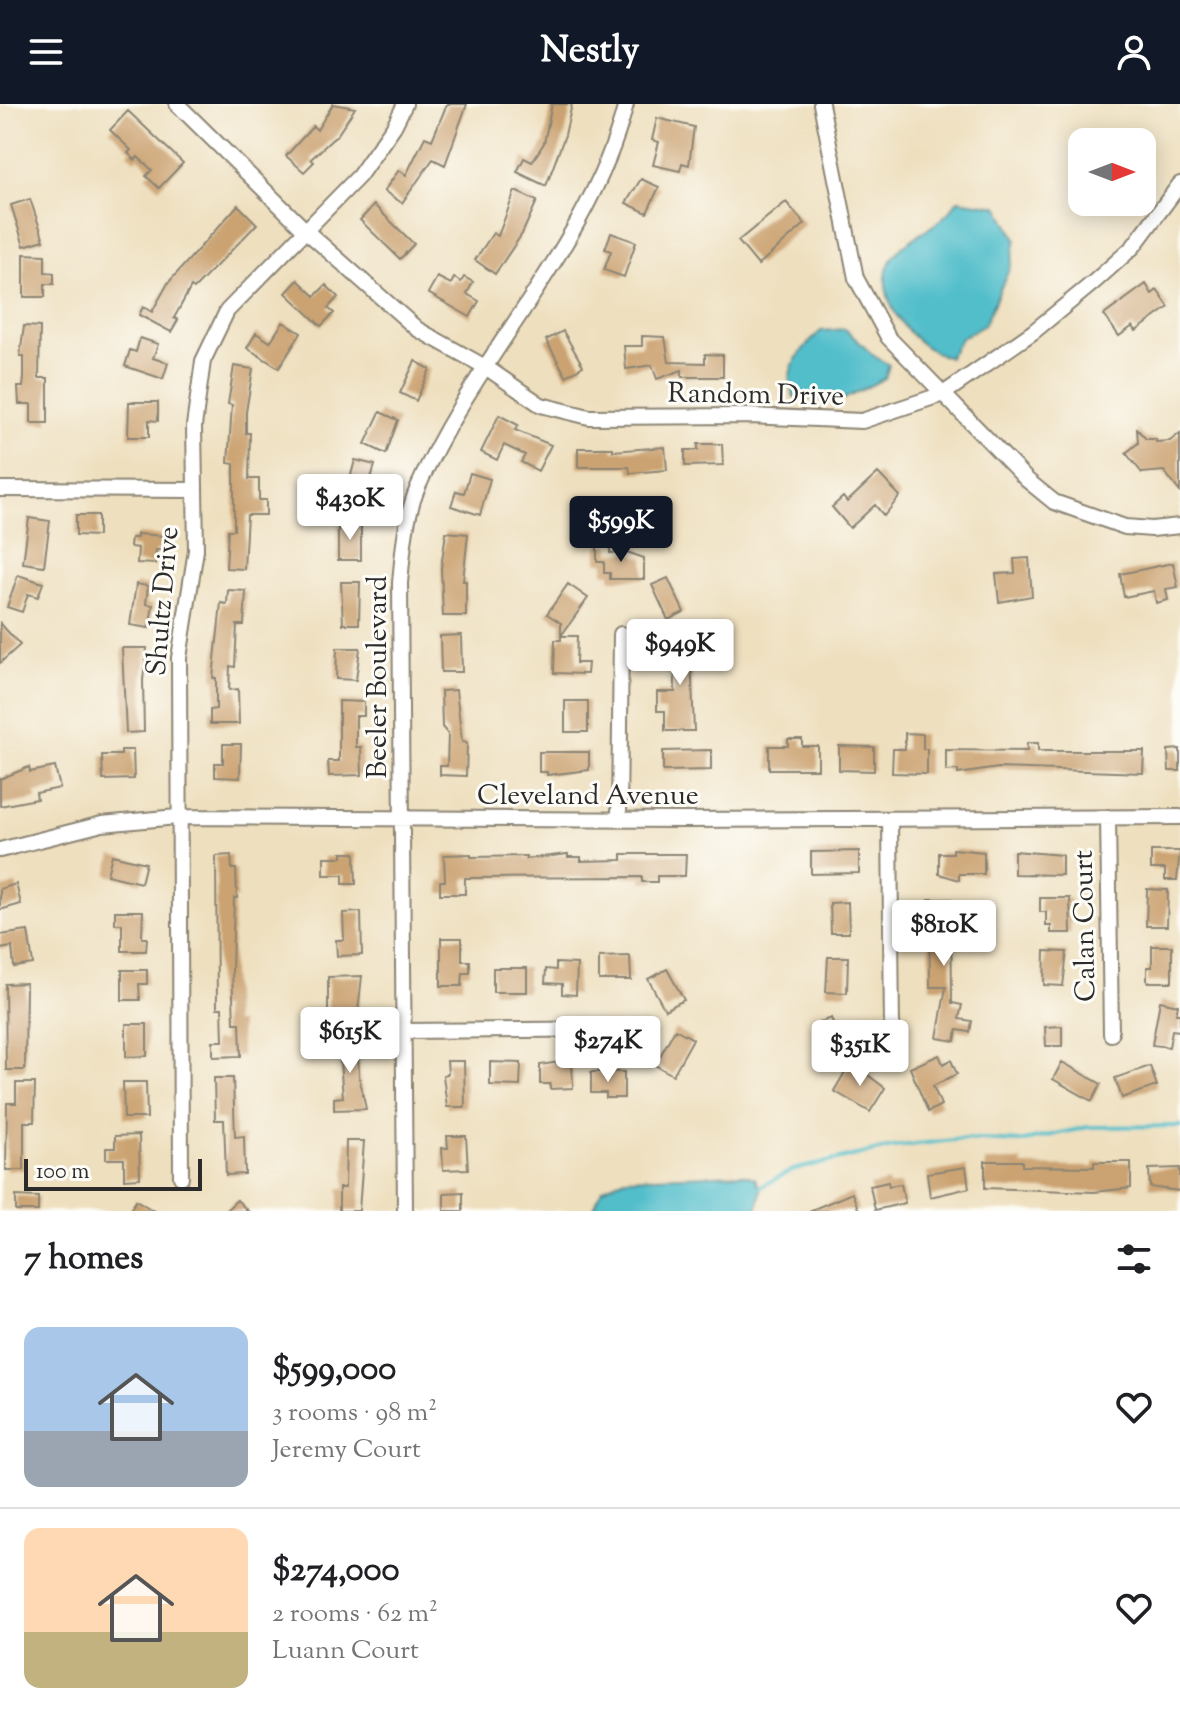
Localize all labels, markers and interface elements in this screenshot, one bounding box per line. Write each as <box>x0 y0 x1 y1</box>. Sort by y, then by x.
text: Nestly <box>540 26 640 78</box>
icon: menu <box>24 30 68 74</box>
icon: person <box>1112 30 1156 74</box>
north arrow <box>1068 128 1156 216</box>
map controls <box>1068 128 1156 216</box>
street label: Random Drive <box>667 374 845 418</box>
pin: $430K <box>294 474 406 542</box>
text: $430K <box>315 481 385 518</box>
pin: $599K <box>565 496 677 564</box>
text: $599K <box>588 503 654 540</box>
street label: Shultz Drive <box>138 525 190 678</box>
street label: Beeler Boulevard <box>359 575 399 779</box>
pin: $949K <box>624 619 736 687</box>
text: $949K <box>645 626 715 663</box>
street label: Cleveland Avenue <box>477 777 699 817</box>
street label: Calan Court <box>1065 849 1107 1002</box>
pin: $810K <box>888 900 1000 968</box>
text: $810K <box>910 907 978 944</box>
pin: $615K <box>294 1007 406 1075</box>
text: $615K <box>318 1014 382 1051</box>
pin: $274K <box>552 1016 664 1084</box>
pin: $351K <box>804 1020 916 1088</box>
text: $274K <box>573 1023 643 1060</box>
text: $351K <box>830 1027 890 1064</box>
scale bar <box>24 1155 202 1191</box>
text: 100 m <box>36 1157 89 1189</box>
text: 7 homes <box>24 1235 143 1284</box>
icon: filters <box>1112 1237 1156 1281</box>
text: $599,000 <box>272 1346 396 1395</box>
icon: home <box>88 1359 184 1455</box>
icon: heart <box>1112 1385 1156 1429</box>
text: 3 rooms · 98 m² <box>272 1395 437 1432</box>
text: Jeremy Court <box>272 1432 421 1469</box>
text: $274,000 <box>272 1547 399 1596</box>
icon: home <box>88 1560 184 1656</box>
icon: heart <box>1112 1586 1156 1630</box>
text: 2 rooms · 62 m² <box>272 1596 438 1633</box>
text: Luann Court <box>272 1633 419 1670</box>

